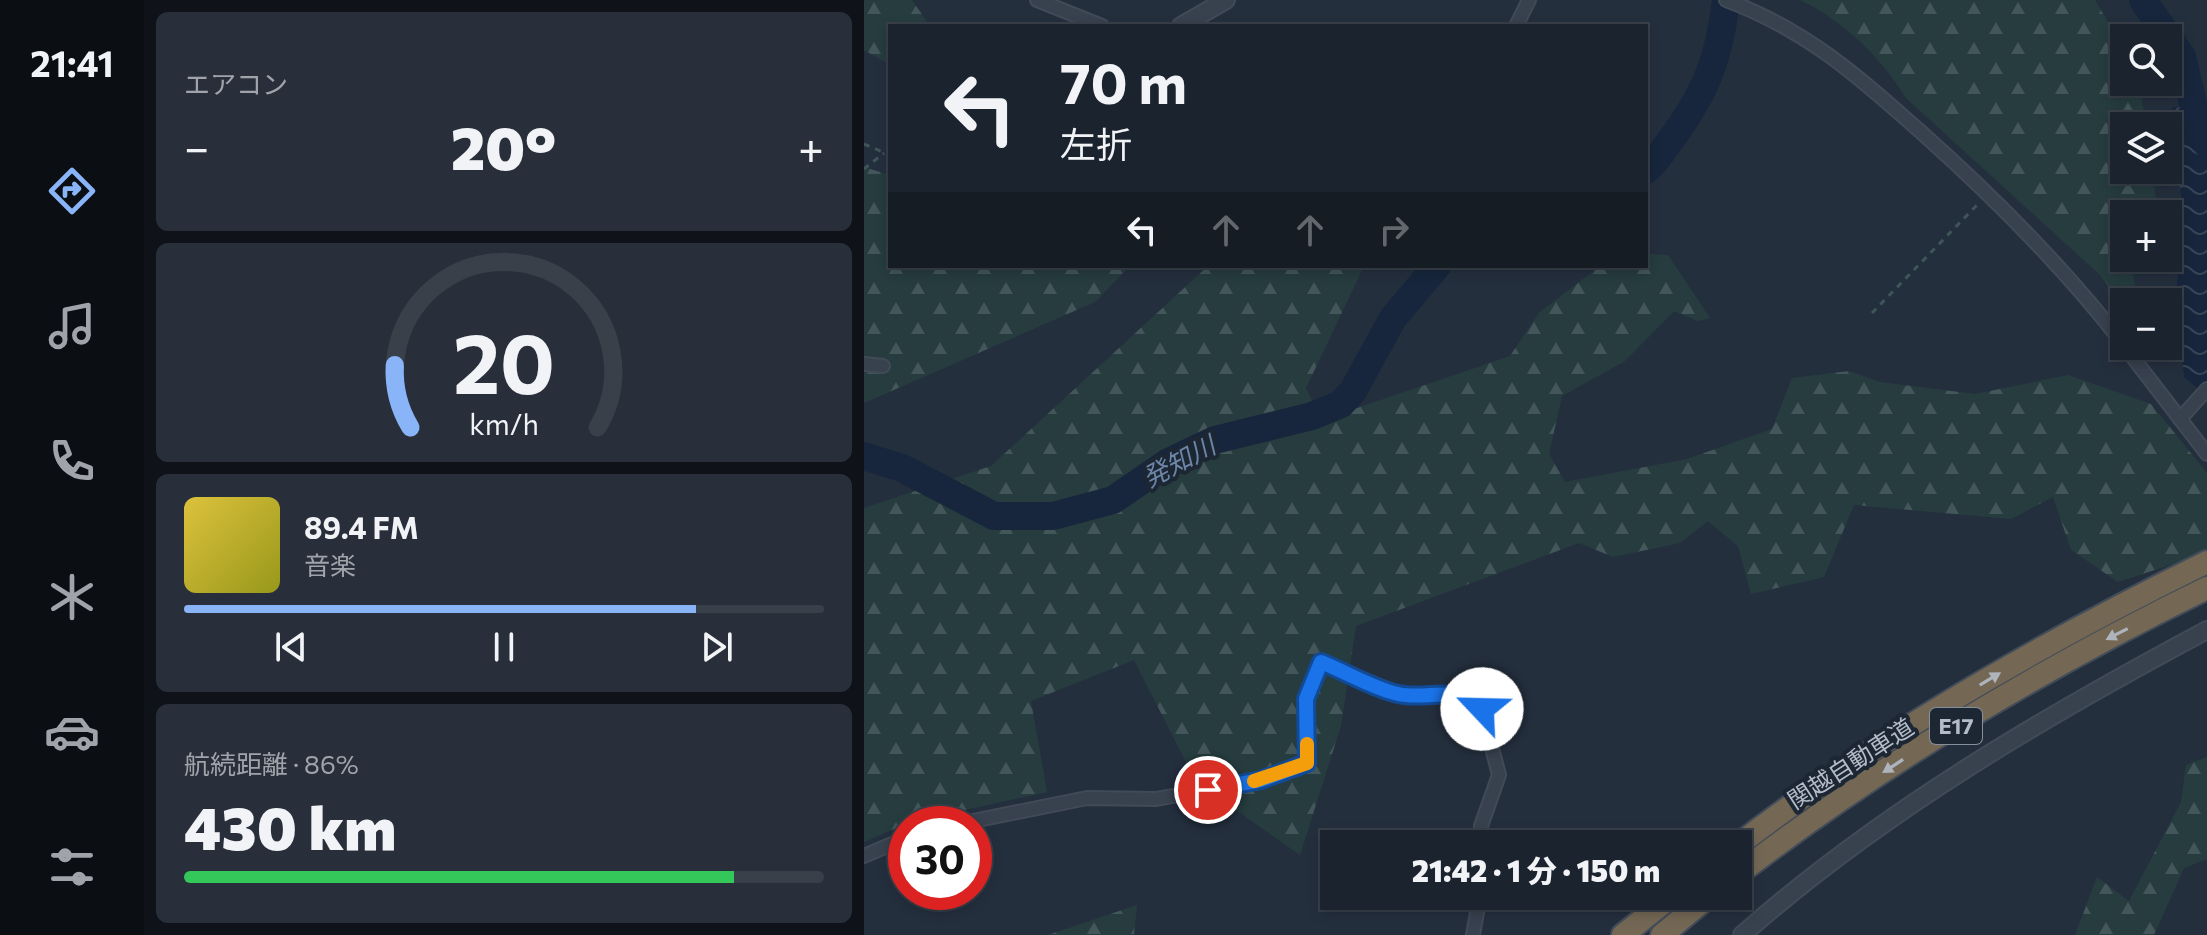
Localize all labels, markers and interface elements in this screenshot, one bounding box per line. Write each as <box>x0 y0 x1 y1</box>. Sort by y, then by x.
map controls <box>2110 24 2182 360</box>
button: search <box>2110 24 2182 96</box>
text: 21:41 <box>30 40 114 84</box>
text: 70 m <box>1060 47 1187 116</box>
icon: left <box>928 56 1032 160</box>
text: エアコン <box>184 68 288 99</box>
text: 20° <box>451 109 556 182</box>
button: layers <box>2110 112 2182 184</box>
text: − <box>184 119 209 173</box>
text: + <box>798 119 824 173</box>
text: 左折 <box>1060 121 1132 165</box>
icon: directions <box>44 163 100 219</box>
button: + <box>2110 200 2182 272</box>
icon: left <box>1120 208 1164 252</box>
icon: ahead <box>1204 208 1248 252</box>
icon: ahead <box>1288 208 1332 252</box>
icon: right <box>1372 208 1416 252</box>
button: − <box>2110 288 2182 360</box>
icon: music <box>44 298 100 354</box>
text: 20 <box>453 309 555 411</box>
text: km/h <box>469 406 539 441</box>
water label: 発知川 <box>1137 427 1223 493</box>
icon: phone <box>44 433 100 489</box>
text: 89.4 FM <box>304 508 419 545</box>
text: 音楽 <box>304 549 356 580</box>
icon: climate <box>44 569 100 625</box>
icon: previous <box>269 625 313 669</box>
icon: pause <box>482 625 526 669</box>
icon: next <box>695 625 739 669</box>
one-way arrow <box>2106 627 2129 640</box>
position arrow <box>1440 667 1524 751</box>
one-way arrow <box>1979 672 2001 686</box>
icon: car <box>44 704 100 760</box>
road number: E17 <box>1930 708 1982 744</box>
street label: 関越自動車道 <box>1782 711 1918 814</box>
text: 航続距離 · 86% <box>184 748 359 779</box>
pin <box>1174 756 1242 824</box>
one-way arrow <box>1883 758 1904 773</box>
icon: arrive <box>1186 768 1230 812</box>
text: 430 km <box>184 789 396 862</box>
speed limit sign: 30 <box>888 806 992 910</box>
icon: filters <box>44 839 100 895</box>
text: 21:42 · 1 分 · 150 m <box>1412 851 1660 888</box>

